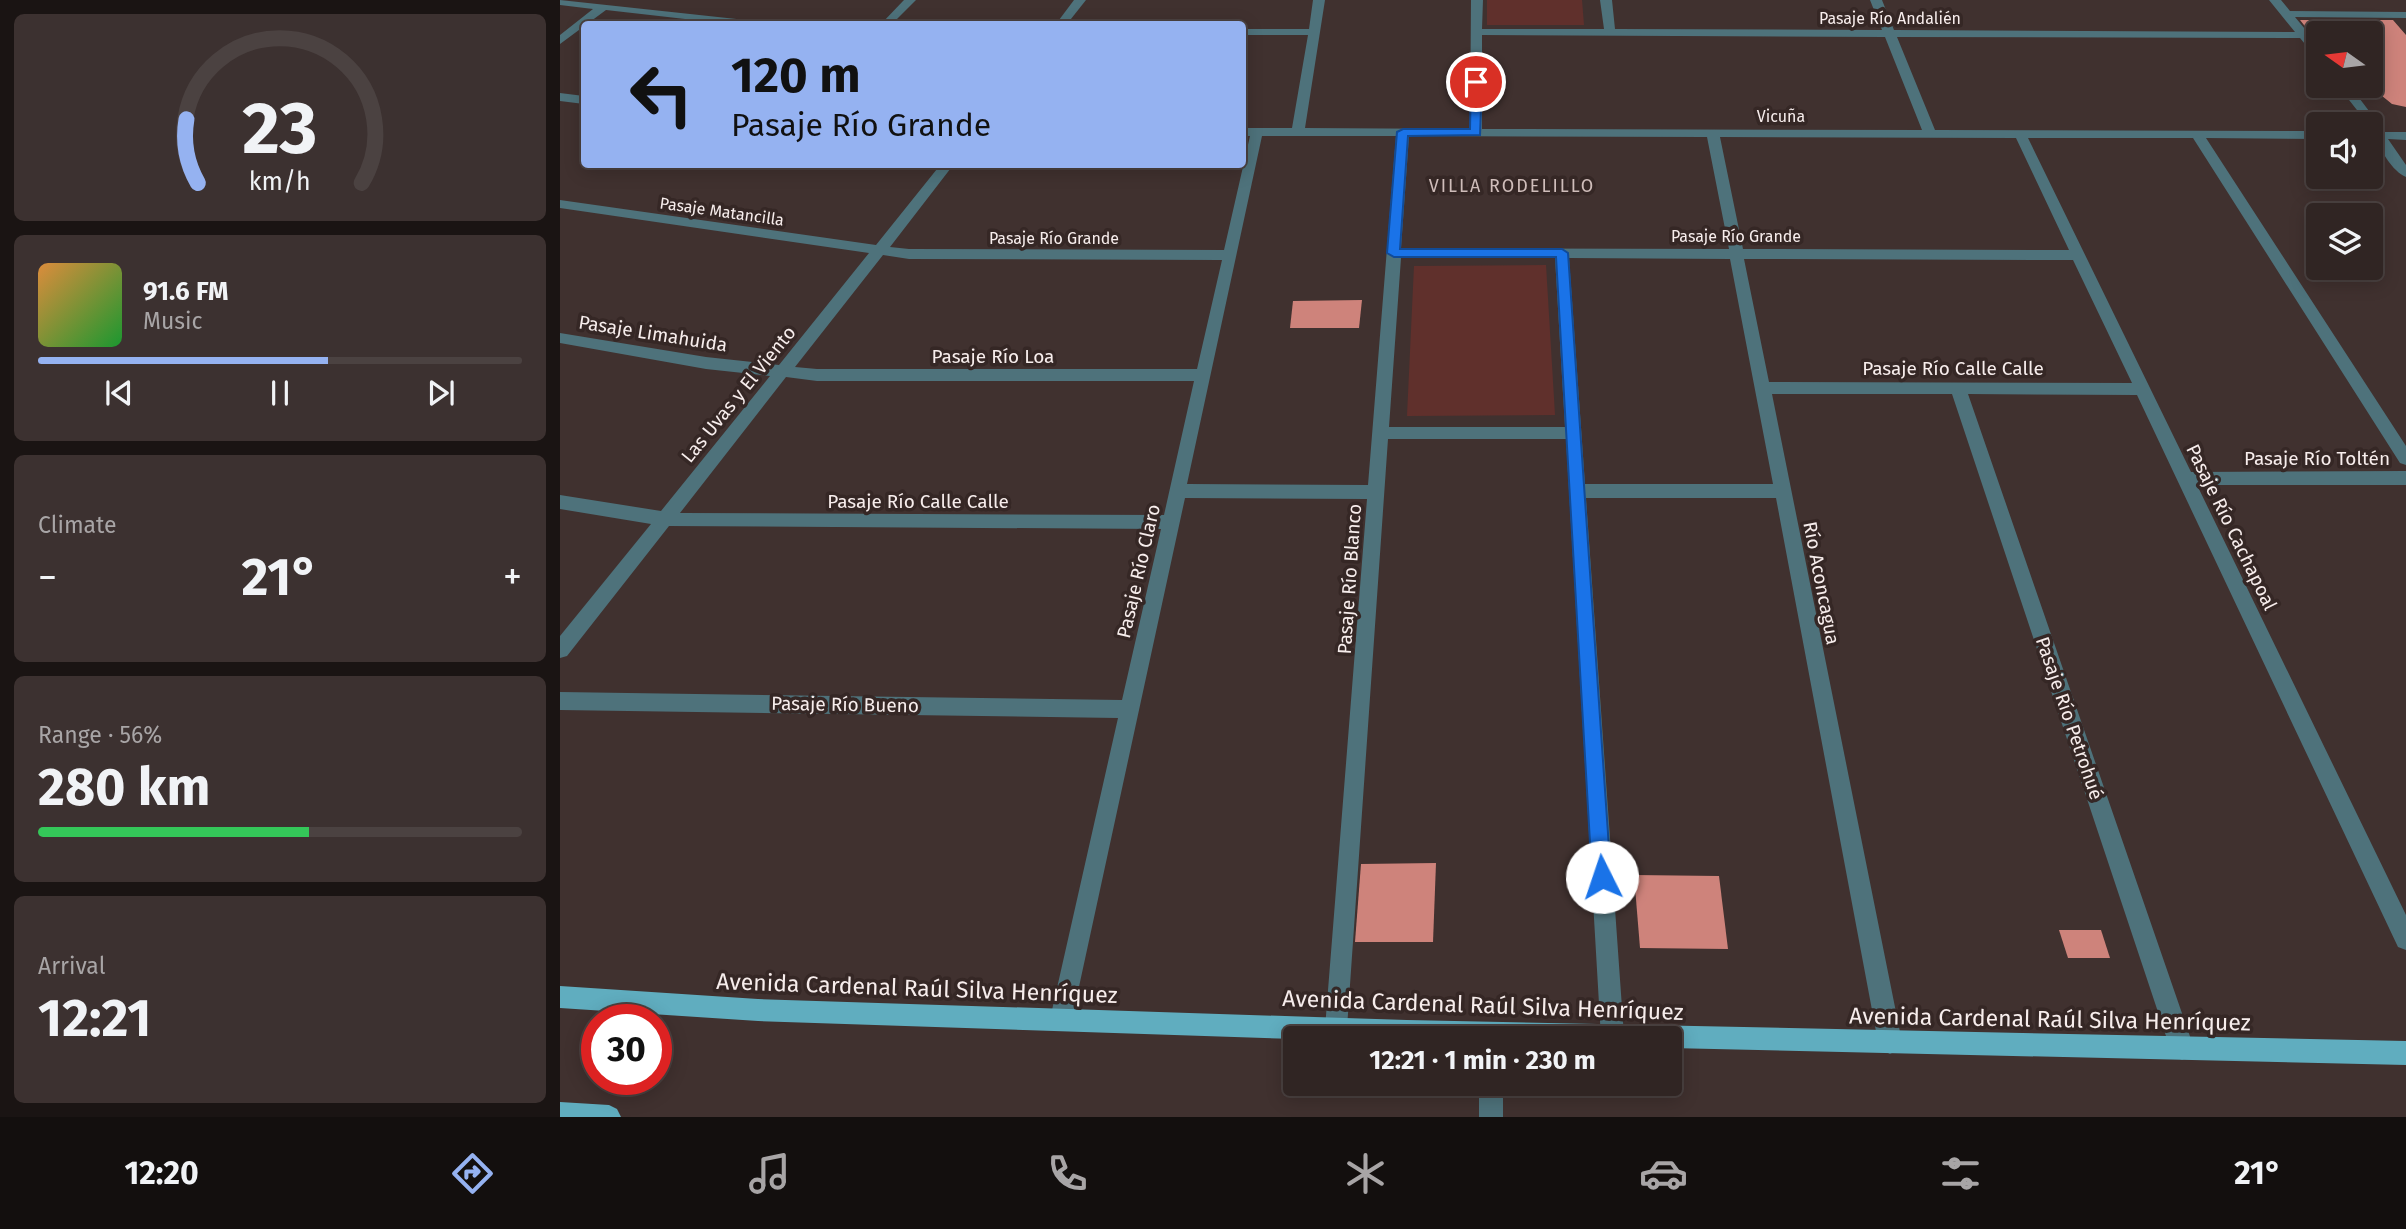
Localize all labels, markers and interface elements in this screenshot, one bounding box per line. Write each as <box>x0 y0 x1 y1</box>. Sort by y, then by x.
street label: Pasaje Río Andalién <box>1819 9 1961 28</box>
north arrow <box>2306 21 2384 98</box>
map controls <box>2306 21 2383 280</box>
text: 120 m <box>731 46 861 105</box>
icon: left <box>616 49 707 140</box>
pin <box>1446 52 1506 112</box>
icon: arrive <box>1457 63 1495 101</box>
text: 23 <box>242 86 318 173</box>
text: Pasaje Río Grande <box>731 106 991 144</box>
street label: Vicuña <box>1757 107 1805 126</box>
button: sound <box>2306 112 2383 189</box>
text: km/h <box>249 167 311 197</box>
district label: VILLA RODELILLO <box>1429 175 1595 197</box>
street label: Pasaje Matancilla <box>659 193 785 230</box>
button: layers <box>2306 203 2383 280</box>
street label: Pasaje Río Grande <box>1671 227 1801 246</box>
street label: Pasaje Río Grande <box>989 229 1119 248</box>
text: 91.6 FM <box>143 276 228 307</box>
text: Music <box>143 307 203 335</box>
street label: Pasaje Limahuida <box>577 310 729 357</box>
street label: Las Uvas y El Viento <box>676 321 801 467</box>
street label: Pasaje Río Loa <box>932 345 1054 368</box>
street label: Pasaje Río Calle Calle <box>1862 357 2044 380</box>
icon: previous <box>100 374 138 412</box>
icon: pause <box>261 374 299 412</box>
icon: next <box>422 374 460 412</box>
street label: Pasaje Río Cachapoal <box>2181 440 2282 614</box>
street label: Pasaje Río Toltén <box>2244 447 2390 470</box>
street label: Pasaje Río Calle Calle <box>827 490 1009 513</box>
street label: Pasaje Río Claro <box>1112 502 1165 640</box>
street label: Pasaje Río Blanco <box>1333 503 1366 655</box>
text: Climate <box>38 511 117 539</box>
street label: Río Aconcagua <box>1798 520 1845 647</box>
text: 21° <box>242 546 319 609</box>
text: − <box>38 554 57 600</box>
text: + <box>503 554 522 600</box>
street label: Pasaje Río Petrohué <box>2031 634 2108 803</box>
street label: Pasaje Río Bueno <box>771 692 919 717</box>
text: Range · 56% <box>38 721 162 749</box>
text: 280 km <box>38 756 210 819</box>
position arrow <box>1565 840 1639 914</box>
text: Arrival <box>38 952 105 980</box>
street label: Avenida Cardenal Raúl Silva Henríquez <box>716 967 1118 1009</box>
street label: Avenida Cardenal Raúl Silva Henríquez <box>1282 984 1684 1026</box>
text: 12:21 <box>38 987 151 1050</box>
street label: Avenida Cardenal Raúl Silva Henríquez <box>1849 1001 2251 1037</box>
speed limit sign: 30 <box>581 1004 672 1095</box>
text: 12:21 · 1 min · 230 m <box>1369 1045 1596 1076</box>
icon: directions <box>448 1149 497 1198</box>
icon: music <box>745 1149 794 1198</box>
icon: phone <box>1043 1149 1092 1198</box>
icon: climate <box>1341 1149 1390 1198</box>
icon: car <box>1639 1149 1688 1198</box>
icon: filters <box>1936 1149 1985 1198</box>
text: 12:20 <box>124 1154 199 1192</box>
text: 21° <box>2234 1154 2282 1192</box>

